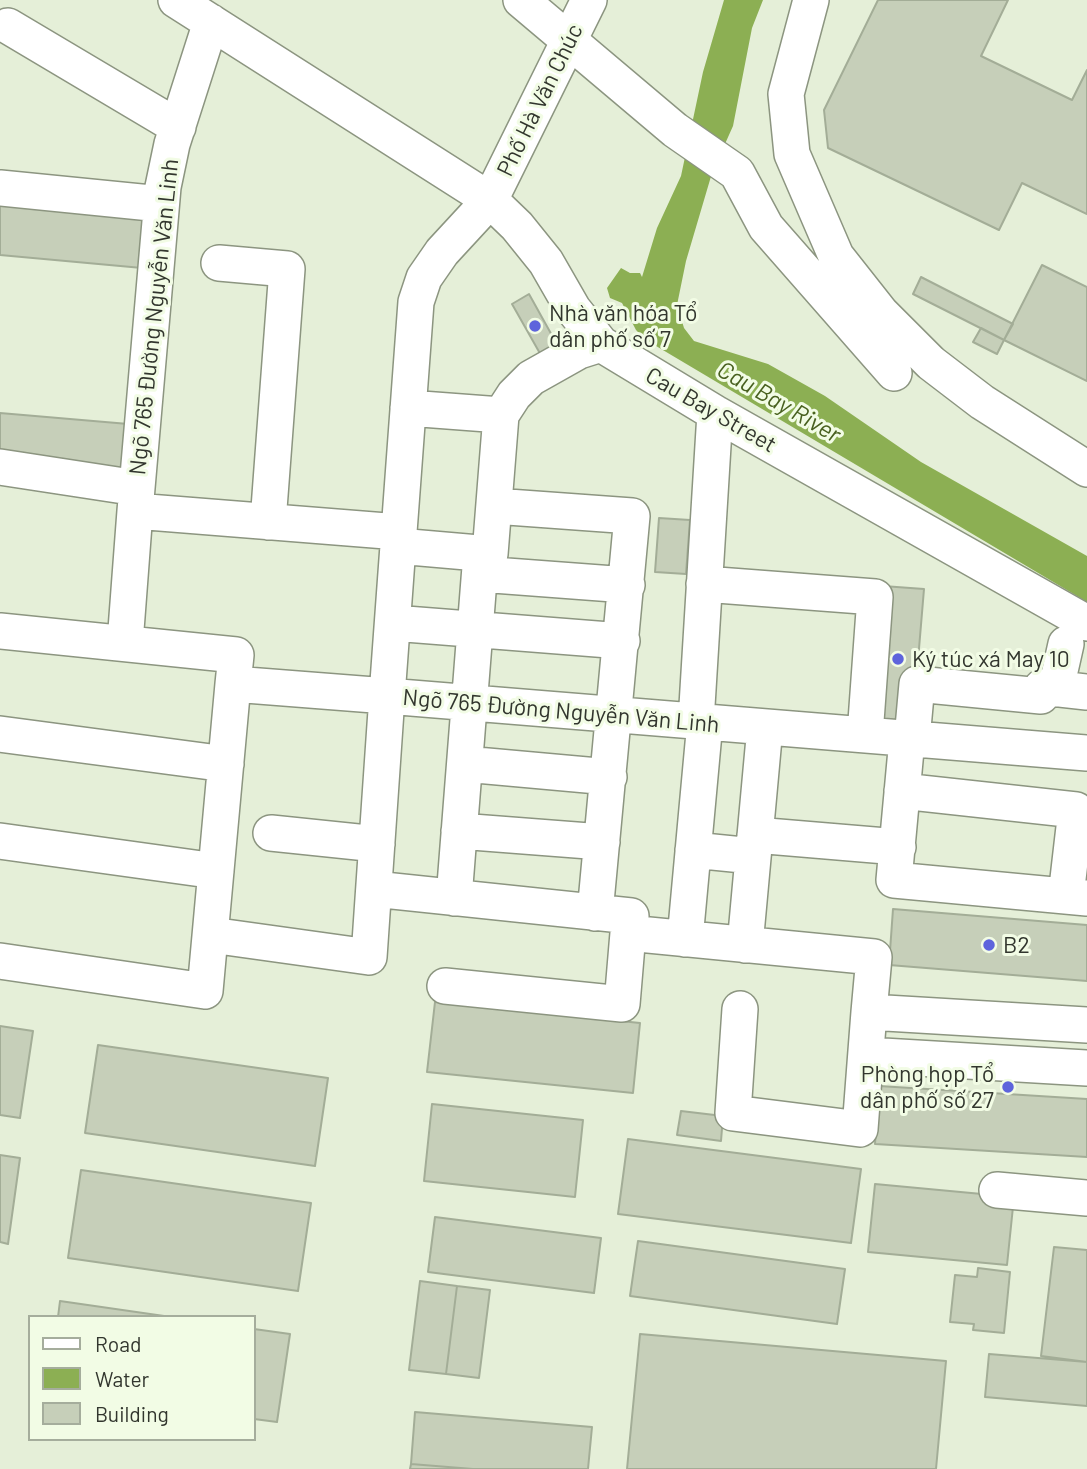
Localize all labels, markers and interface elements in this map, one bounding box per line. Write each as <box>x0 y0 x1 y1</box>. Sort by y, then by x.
street label: Phố Hà Văn Chúc <box>491 19 589 181</box>
street label: Ngõ 765 Đường Nguyễn Văn Linh <box>124 157 184 477</box>
place label: Nhà văn hóa Tổ dân phố số 7 <box>549 299 697 353</box>
marker: Nhà văn hóa Tổ dân phố số 7 <box>527 318 543 334</box>
water label: Cau Bay River <box>712 355 846 449</box>
street label: Cau Bay Street <box>641 361 781 459</box>
place label: Ký túc xá May 10 <box>912 645 1070 673</box>
marker: Ký túc xá May 10 <box>890 651 906 667</box>
street label: Ngõ 765 Đường Nguyễn Văn Linh <box>401 683 721 739</box>
place label: B2 <box>1003 931 1030 959</box>
marker: B2 <box>981 937 997 953</box>
place label: Phòng họp Tổ dân phố số 27 <box>860 1060 994 1114</box>
marker: Phòng họp Tổ dân phố số 27 <box>1000 1079 1016 1095</box>
legend <box>28 1315 256 1441</box>
text: Road <box>95 1331 141 1356</box>
text: Water <box>95 1366 149 1391</box>
text: Building <box>95 1401 169 1426</box>

